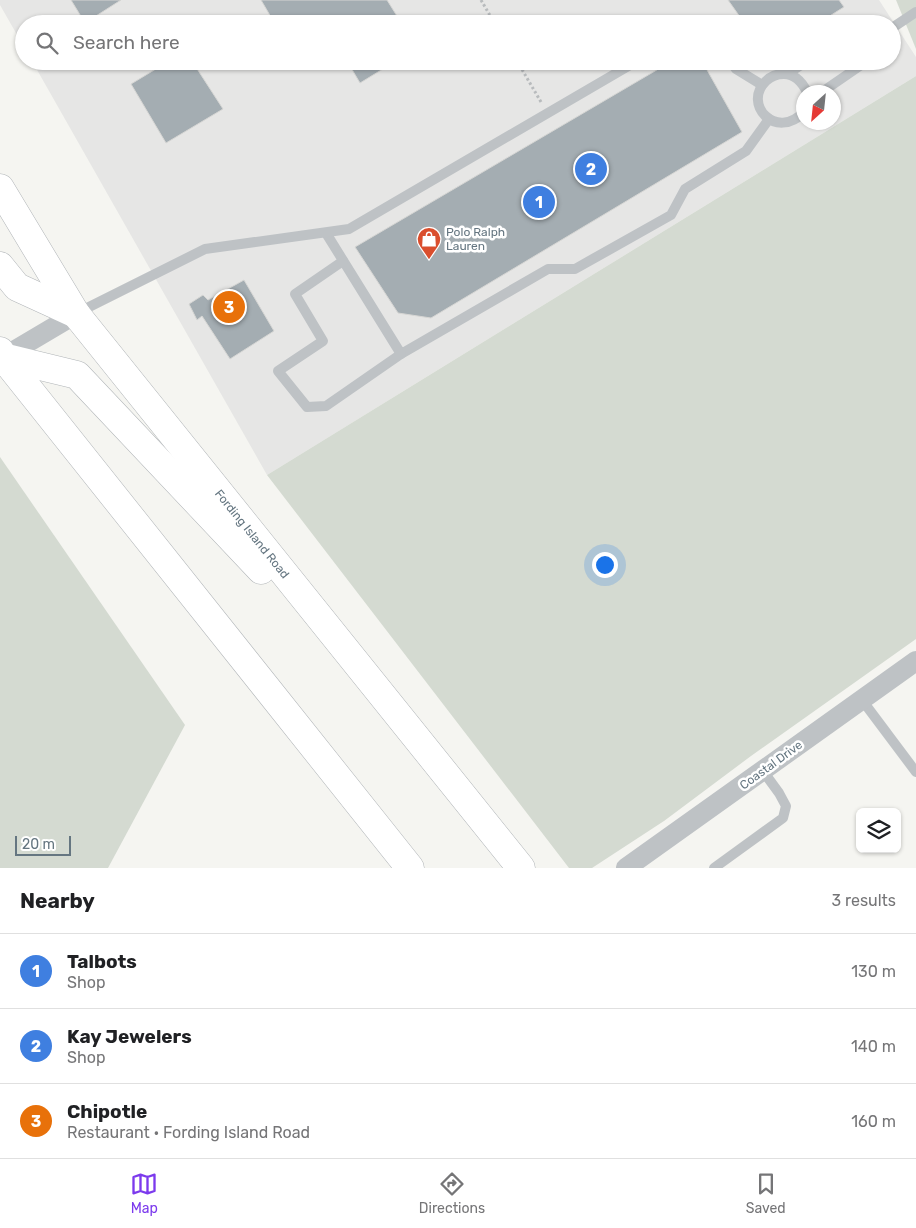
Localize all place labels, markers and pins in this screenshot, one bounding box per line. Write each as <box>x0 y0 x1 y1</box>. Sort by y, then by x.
pin: 2 <box>575 150 607 188</box>
pin: 1 <box>523 183 555 221</box>
place label: Polo Ralph Lauren <box>446 225 505 253</box>
shop icon: Polo Ralph Lauren <box>416 226 442 260</box>
pin: 3 <box>213 288 245 326</box>

